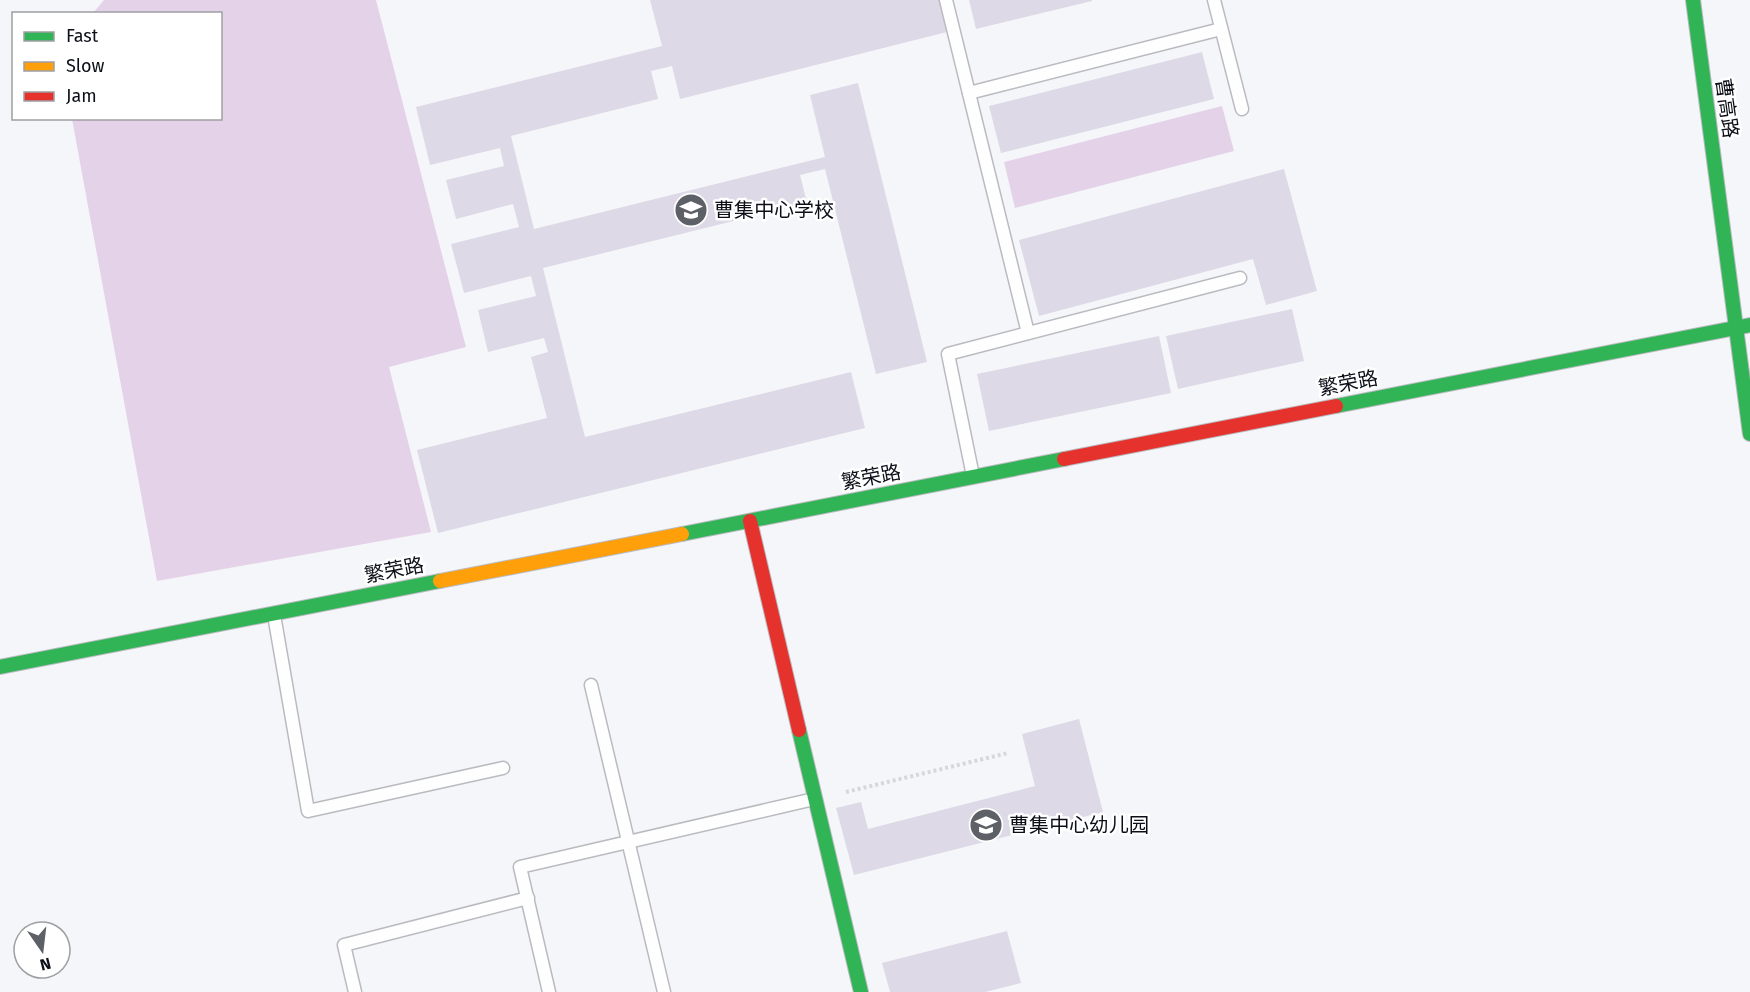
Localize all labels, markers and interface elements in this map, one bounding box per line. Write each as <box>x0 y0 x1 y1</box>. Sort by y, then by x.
legend <box>12 12 222 120</box>
text: Fast <box>66 25 99 47</box>
text: Slow <box>66 55 105 77</box>
street label: 曹高路 <box>1711 77 1743 139</box>
text: Jam <box>66 85 97 107</box>
school or university icon: 曹集中心学校 <box>673 192 709 228</box>
place label: 曹集中心学校 <box>714 198 834 222</box>
street label: 繁荣路 <box>1316 365 1380 401</box>
street label: 繁荣路 <box>839 459 903 495</box>
street label: 繁荣路 <box>362 552 426 588</box>
school or university icon: 曹集中心幼儿园 <box>968 807 1004 843</box>
place label: 曹集中心幼儿园 <box>1009 813 1149 837</box>
north arrow <box>12 920 72 980</box>
text: N <box>38 954 53 975</box>

